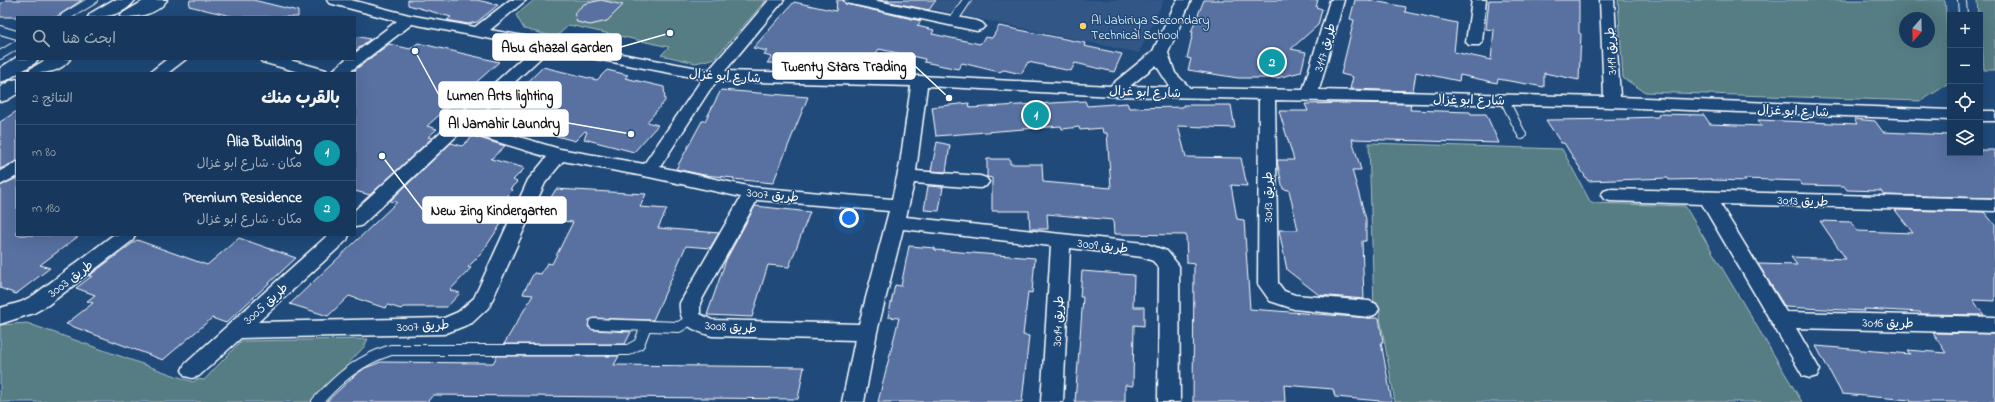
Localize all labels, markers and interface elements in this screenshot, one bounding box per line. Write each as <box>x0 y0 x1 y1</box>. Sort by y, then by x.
place label: Al Jabiriya Secondary Technical School <box>1091 11 1210 45</box>
north arrow <box>1899 12 1935 48</box>
map controls <box>1947 12 1983 156</box>
button: + <box>1947 12 1983 48</box>
search box <box>16 16 356 60</box>
marker: Al Jabiriya Secondary Technical School <box>1078 21 1088 31</box>
street label: طريق 3117 <box>1309 21 1341 74</box>
street label: طريق 3119 <box>1601 26 1622 75</box>
icon: search <box>30 27 52 49</box>
text: ابحث هنا <box>62 28 116 50</box>
callout: Abu Ghazal Garden <box>493 34 621 60</box>
text: Abu Ghazal Garden <box>501 38 613 59</box>
pin: 2 <box>1259 47 1285 77</box>
button: − <box>1947 48 1983 84</box>
callout: Twenty Stars Trading <box>773 53 915 79</box>
text: Twenty Stars Trading <box>781 57 907 80</box>
street label: شارع ابو غزال <box>688 65 761 88</box>
callout: Lumen Arts lighting <box>439 82 561 108</box>
street label: شارع ابو غزال <box>1109 82 1181 103</box>
button: locate <box>1947 84 1983 120</box>
text: بالقرب منك <box>261 86 340 111</box>
text: Lumen Arts lighting <box>447 86 554 109</box>
text: النتائج: 2 <box>32 89 73 108</box>
street label: شارع ابو غزال <box>1433 90 1505 111</box>
pin: 1 <box>1023 100 1049 130</box>
street label: شارع ابو غزال <box>1757 101 1829 122</box>
callout: Al Jamahir Laundry <box>440 110 568 136</box>
text: Al Jamahir Laundry <box>448 114 560 137</box>
button: layers <box>1947 120 1983 156</box>
text: Alia Building <box>227 131 302 153</box>
text: 80 m <box>32 143 56 162</box>
text: 1 <box>325 143 329 162</box>
text: مكان · شارع ابو غزال <box>197 154 302 173</box>
street label: طريق 3013 <box>1259 171 1278 223</box>
street label: طريق 3007 <box>746 183 800 208</box>
text: Premium Residence <box>183 187 302 209</box>
street label: طريق 3013 <box>1777 191 1829 212</box>
callout: New Zing Kindergarten <box>423 197 566 223</box>
text: 180 m <box>32 199 60 218</box>
text: 2 <box>324 199 330 218</box>
text: New Zing Kindergarten <box>431 201 557 224</box>
your location <box>839 208 859 228</box>
text: مكان · شارع ابو غزال <box>197 210 302 229</box>
street label: طريق 3009 <box>1076 234 1129 259</box>
street label: طريق 3003 <box>44 256 98 303</box>
street label: طريق 3005 <box>239 279 293 329</box>
street label: طريق 3014 <box>1048 295 1069 347</box>
street label: طريق 3016 <box>1862 314 1914 333</box>
street label: طريق 3007 <box>396 316 450 337</box>
street label: طريق 3008 <box>704 316 758 339</box>

